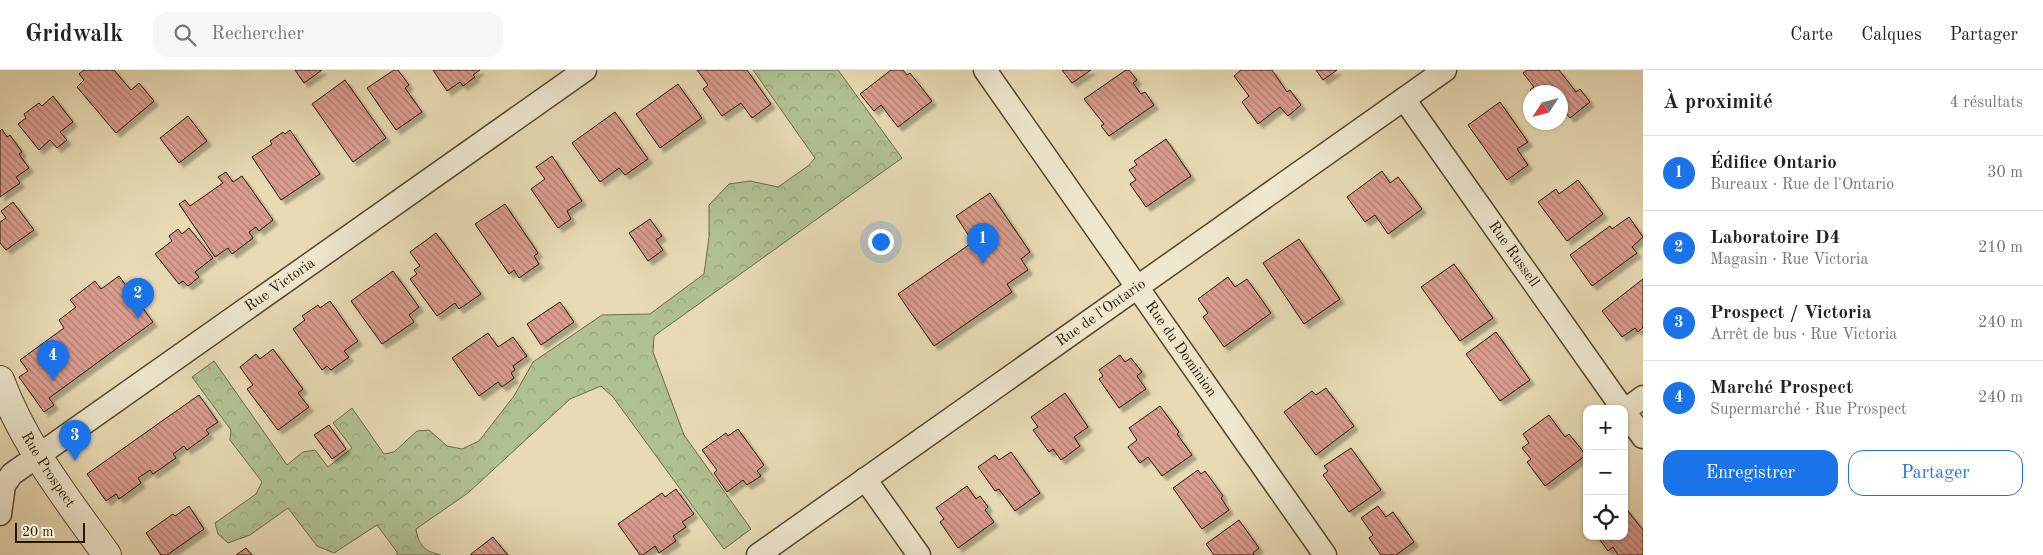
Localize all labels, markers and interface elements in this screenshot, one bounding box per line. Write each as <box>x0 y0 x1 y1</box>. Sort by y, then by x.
search box <box>153 12 503 57</box>
icon: search <box>171 21 199 49</box>
text: Gridwalk <box>25 23 123 47</box>
text: Rechercher <box>211 25 304 44</box>
text: Carte <box>1790 26 1833 44</box>
text: Calques <box>1861 26 1922 44</box>
text: Partager <box>1950 26 2018 44</box>
north arrow <box>1523 85 1568 130</box>
text: À proximité <box>1663 92 1773 113</box>
text: 4 résultats <box>1949 95 2023 111</box>
text: Édifice Ontario <box>1710 154 1837 173</box>
text: 1 <box>1674 165 1684 181</box>
text: 30 m <box>1987 165 2023 181</box>
text: Bureaux · Rue de l'Ontario <box>1710 177 1894 193</box>
street label: Rue Russell <box>1485 219 1542 290</box>
pin: 1 <box>967 223 999 264</box>
your location <box>868 229 894 255</box>
text: Laboratoire D4 <box>1710 229 1841 248</box>
text: 2 <box>1674 240 1684 256</box>
text: 210 m <box>1978 240 2023 256</box>
text: Magasin · Rue Victoria <box>1710 252 1868 268</box>
street label: Rue Victoria <box>242 255 318 315</box>
street label: Rue de l'Ontario <box>1054 276 1149 349</box>
pin: 2 <box>122 278 154 319</box>
street label: Rue du Dominion <box>1142 299 1219 400</box>
text: Prospect / Victoria <box>1710 304 1872 323</box>
text: 3 <box>1674 315 1684 331</box>
text: 240 m <box>1978 315 2023 331</box>
text: Arrêt de bus · Rue Victoria <box>1710 327 1897 343</box>
pin: 4 <box>37 340 69 381</box>
text: Marché Prospect <box>1710 379 1853 398</box>
text: 4 <box>1674 390 1684 406</box>
text: 240 m <box>1978 390 2023 406</box>
text: Supermarché · Rue Prospect <box>1710 402 1907 418</box>
map controls <box>1583 405 1628 540</box>
button: + <box>1583 405 1628 450</box>
pin: 3 <box>59 420 91 461</box>
street label: Rue Prospect <box>18 429 78 510</box>
button: − <box>1583 450 1628 495</box>
button: Enregistrer <box>1663 450 1838 496</box>
button: Partager <box>1848 450 2023 496</box>
button: locate <box>1583 495 1628 540</box>
scale bar <box>15 520 85 543</box>
text: 20 m <box>22 525 53 539</box>

